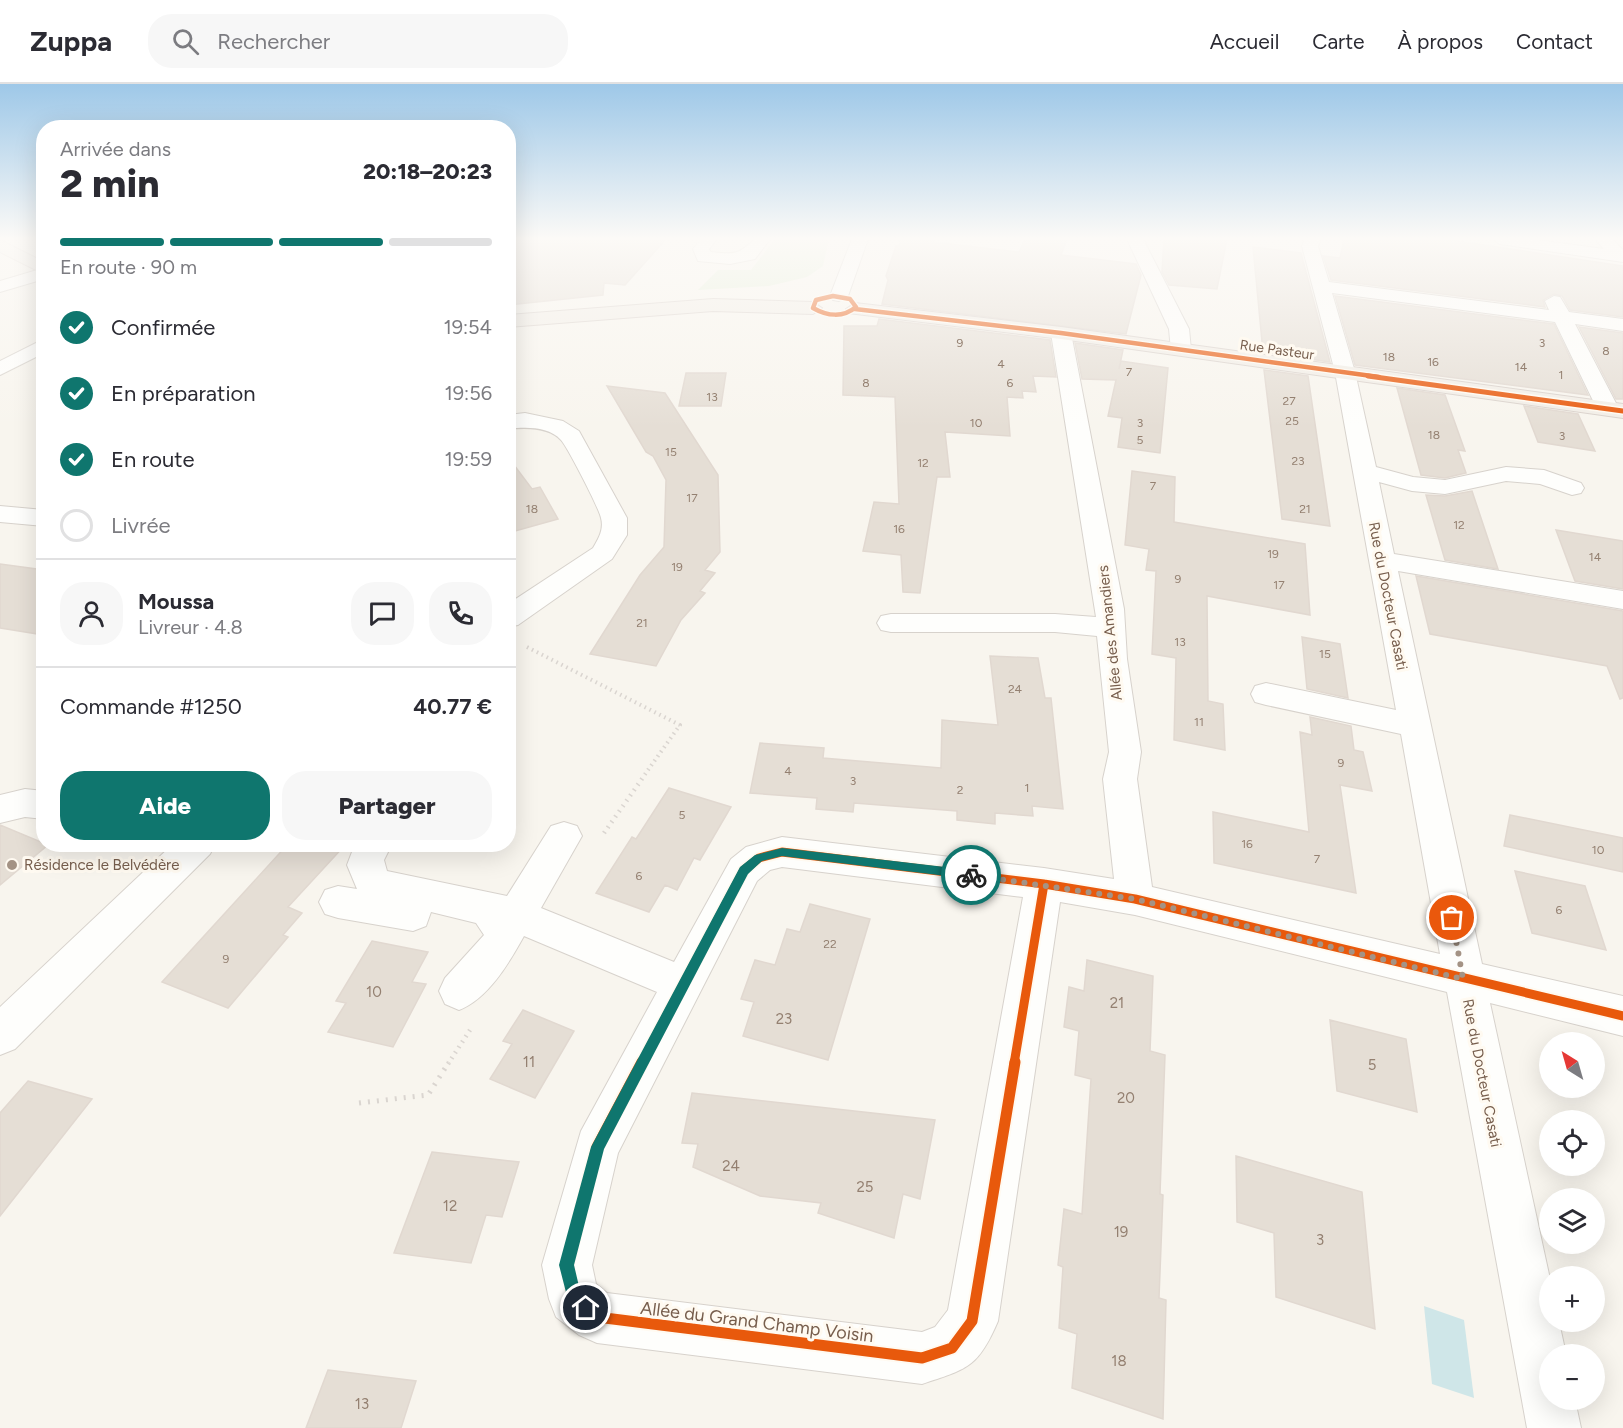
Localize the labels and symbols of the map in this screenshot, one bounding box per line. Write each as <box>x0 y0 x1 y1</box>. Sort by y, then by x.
house number: 9 <box>957 336 964 350</box>
street label: Rue Pasteur <box>1239 336 1315 364</box>
house number: 3 <box>1539 336 1545 350</box>
house number: 8 <box>1602 344 1610 358</box>
house number: 18 <box>1383 350 1395 364</box>
house number: 16 <box>1427 355 1439 369</box>
house number: 4 <box>997 357 1005 371</box>
house number: 14 <box>1515 360 1528 374</box>
house number: 7 <box>1126 365 1133 379</box>
house number: 1 <box>1559 368 1563 382</box>
house number: 8 <box>862 376 870 390</box>
house number: 6 <box>1007 376 1014 390</box>
house number: 13 <box>706 390 718 404</box>
house number: 27 <box>1282 394 1296 408</box>
house number: 25 <box>1285 414 1299 428</box>
house number: 10 <box>970 416 983 430</box>
house number: 3 <box>1137 416 1143 430</box>
house number: 18 <box>1428 428 1440 442</box>
house number: 3 <box>1559 429 1565 443</box>
house number: 5 <box>1137 433 1144 447</box>
house number: 15 <box>665 445 677 459</box>
house number: 23 <box>1291 454 1305 468</box>
house number: 12 <box>917 456 929 470</box>
house number: 7 <box>1150 479 1157 493</box>
house number: 17 <box>686 491 698 505</box>
house number: 18 <box>526 502 538 516</box>
house number: 21 <box>1299 502 1311 516</box>
house number: 12 <box>1453 518 1465 532</box>
street label: Rue du Docteur Casati <box>1365 520 1411 672</box>
house number: 16 <box>893 522 905 536</box>
house number: 19 <box>1267 547 1279 561</box>
house number: 14 <box>1589 550 1602 564</box>
house number: 19 <box>671 560 683 574</box>
street label: Allée des Amandiers <box>1094 564 1126 702</box>
house number: 9 <box>1175 572 1182 586</box>
house number: 17 <box>1273 578 1285 592</box>
house number: 21 <box>636 616 648 630</box>
house number: 13 <box>1174 635 1186 649</box>
house number: 15 <box>1319 647 1331 661</box>
house number: 24 <box>1008 682 1023 696</box>
house number: 11 <box>1194 715 1204 729</box>
house number: 9 <box>1338 756 1345 770</box>
house number: 4 <box>784 764 792 778</box>
house number: 3 <box>850 774 856 788</box>
house number: 1 <box>1025 781 1029 795</box>
house number: 2 <box>957 783 963 797</box>
house number: 5 <box>679 808 686 822</box>
house number: 16 <box>1241 837 1253 851</box>
house number: 10 <box>1592 843 1605 857</box>
courier <box>941 845 1001 905</box>
house number: 7 <box>1314 852 1321 866</box>
place label: Résidence le Belvédère <box>24 856 179 874</box>
marker: Résidence le Belvédère <box>5 858 19 872</box>
house number: 6 <box>636 869 643 883</box>
pin <box>1426 892 1477 943</box>
house number: 6 <box>1556 903 1563 917</box>
house number: 22 <box>823 937 837 951</box>
house number: 9 <box>223 952 230 966</box>
house number: 10 <box>366 983 382 1001</box>
house number: 21 <box>1110 994 1124 1012</box>
street label: Rue du Docteur Casati <box>1459 997 1505 1149</box>
house number: 23 <box>776 1010 792 1028</box>
north arrow <box>1539 1032 1605 1098</box>
house number: 11 <box>523 1053 535 1071</box>
house number: 5 <box>1368 1056 1376 1074</box>
house number: 20 <box>1117 1089 1135 1107</box>
house number: 24 <box>722 1157 740 1175</box>
house number: 25 <box>856 1178 874 1196</box>
house number: 12 <box>443 1197 457 1215</box>
house number: 19 <box>1114 1223 1128 1241</box>
house number: 3 <box>1316 1231 1324 1249</box>
pin <box>560 1282 611 1333</box>
street label: Allée du Grand Champ Voisin <box>639 1297 875 1347</box>
house number: 18 <box>1111 1352 1127 1370</box>
house number: 13 <box>355 1395 369 1413</box>

